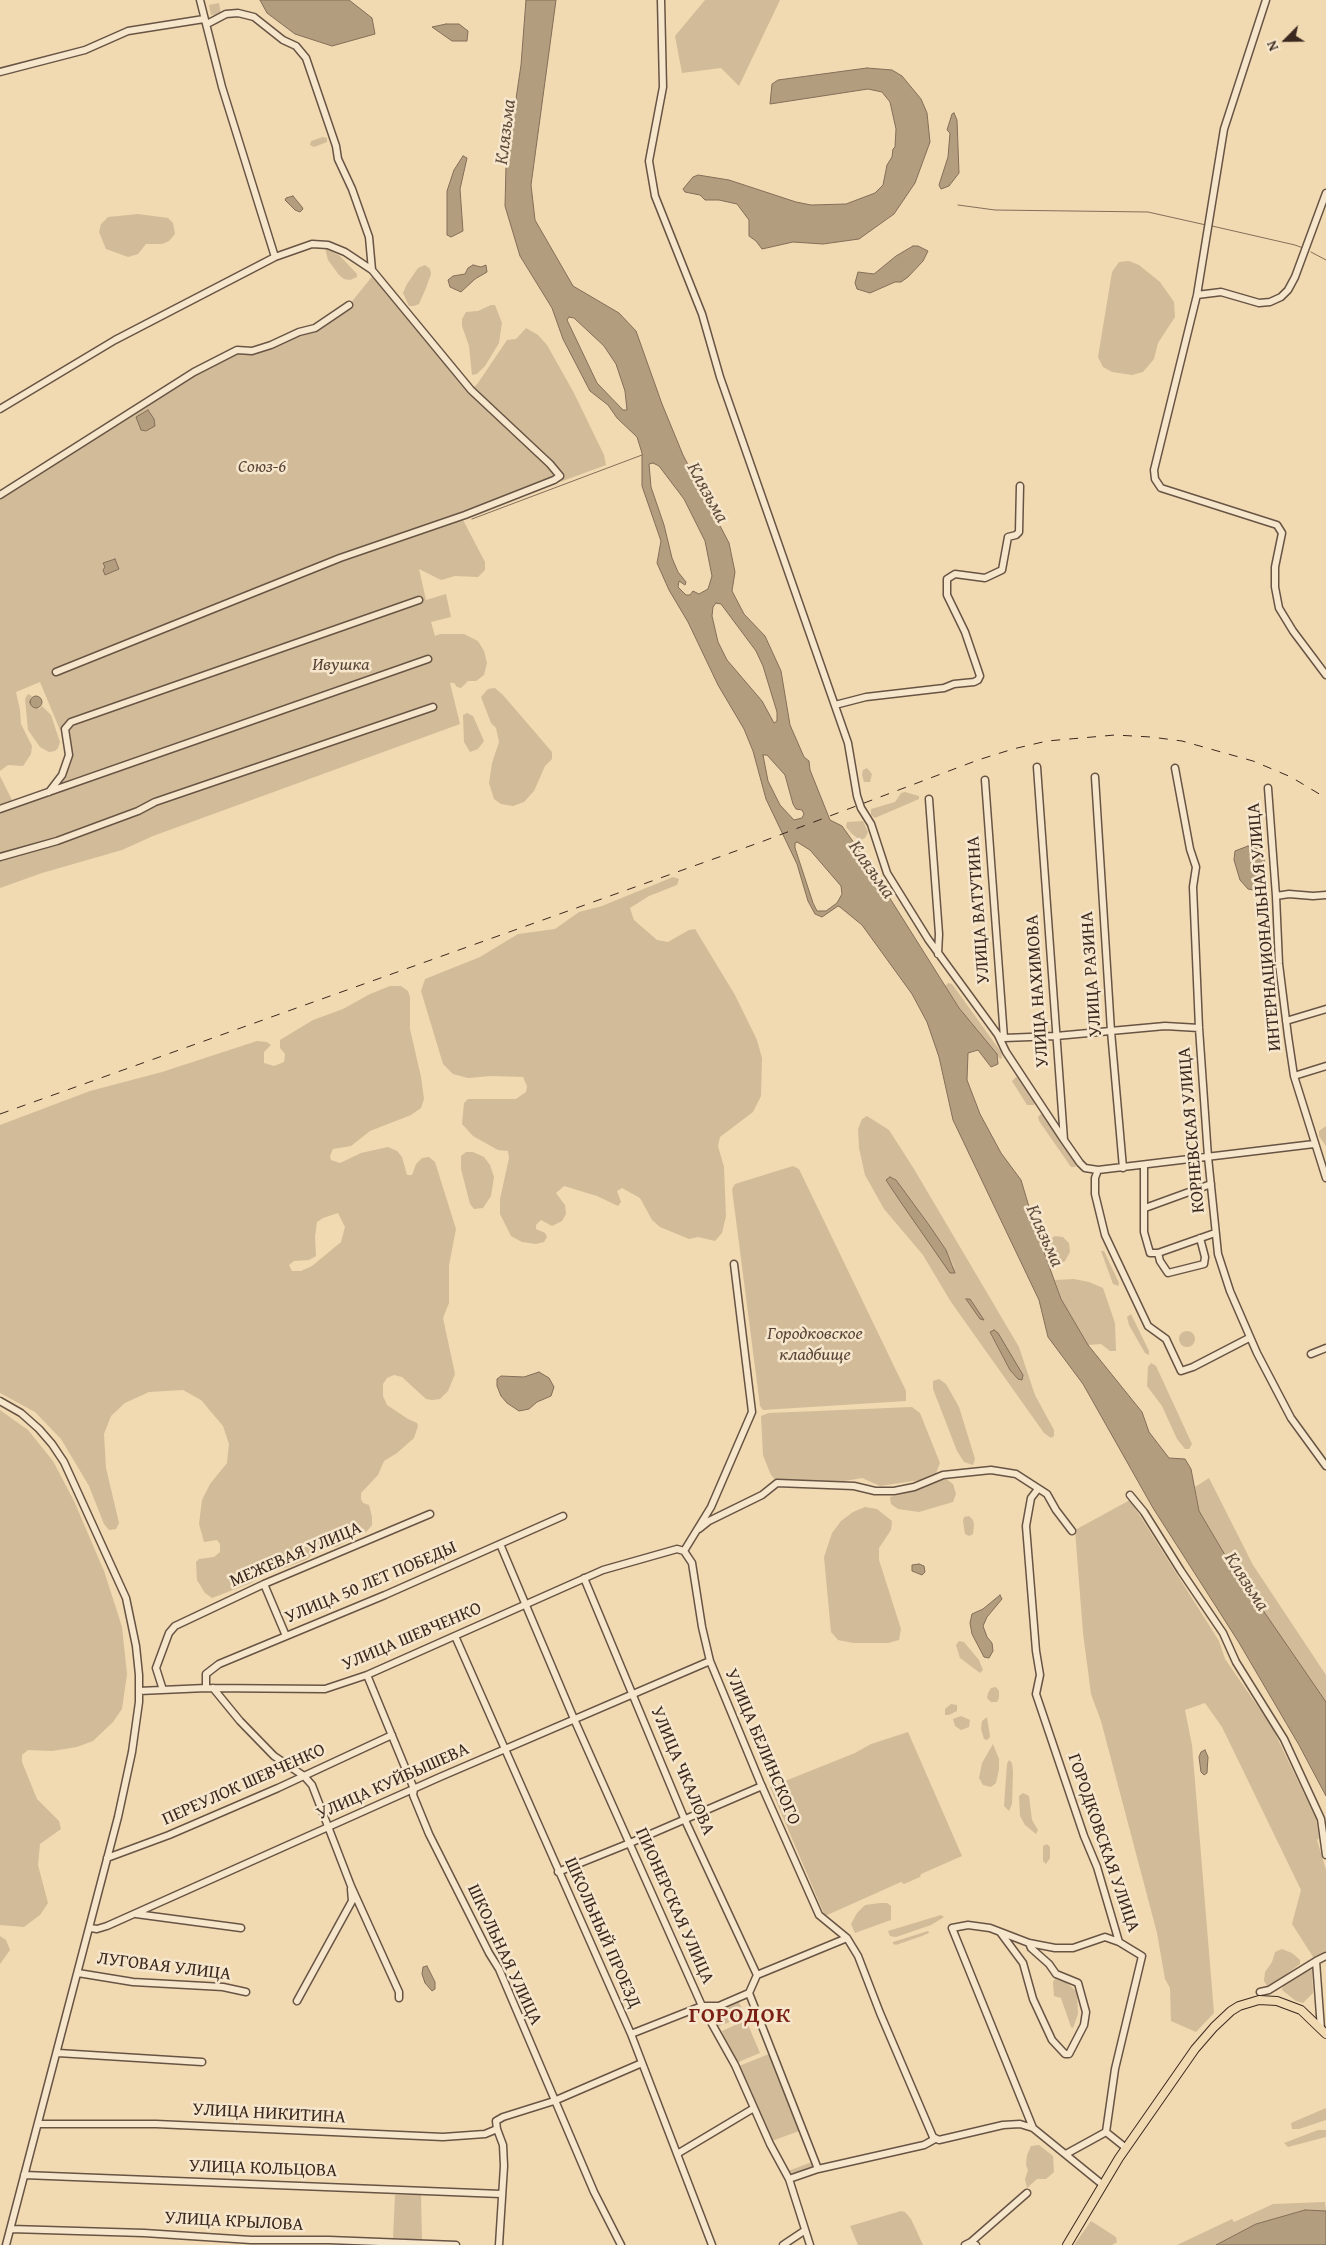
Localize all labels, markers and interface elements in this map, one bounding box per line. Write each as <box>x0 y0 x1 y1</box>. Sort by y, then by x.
north arrow <box>1261 15 1311 65</box>
text: N <box>1261 38 1283 54</box>
water label: Клязьма <box>491 98 521 166</box>
park label: Союз-6 <box>238 456 286 478</box>
water label: Клязьма <box>681 459 733 527</box>
park label: Ивушка <box>312 654 370 676</box>
street label: ИНТЕРНАЦИОНАЛЬНАЯ УЛИЦА <box>1243 802 1287 1052</box>
street label: УЛИЦА ВАТУТИНА <box>963 835 995 985</box>
water label: Клязьма <box>843 837 899 903</box>
street label: УЛИЦА РАЗИНА <box>1077 910 1107 1038</box>
street label: УЛИЦА НАХИМОВА <box>1022 914 1054 1068</box>
street label: КОРНЕВСКАЯ УЛИЦА <box>1174 1046 1210 1214</box>
water label: Клязьма <box>1020 1201 1068 1271</box>
park label: Городковское кладбище <box>767 1323 863 1366</box>
street label: МЕЖЕВАЯ УЛИЦА <box>227 1518 365 1592</box>
street label: УЛИЦА 50 ЛЕТ ПОБЕДЫ <box>282 1537 460 1629</box>
water label: Клязьма <box>1219 1548 1273 1616</box>
street label: УЛИЦА ШЕВЧЕНКО <box>339 1598 485 1676</box>
street label: УЛИЦА БЕЛИНСКОГО <box>719 1666 805 1828</box>
street label: УЛИЦА ЧКАЛОВА <box>645 1704 719 1838</box>
street label: ПЕРЕУЛОК ШЕВЧЕНКО <box>159 1739 329 1831</box>
street label: УЛИЦА КУЙБЫШЕВА <box>313 1739 473 1825</box>
street label: ГОРОДКОВСКАЯ УЛИЦА <box>1062 1751 1144 1935</box>
street label: ПИОНЕРСКАЯ УЛИЦА <box>630 1825 718 1987</box>
street label: ШКОЛЬНЫЙ ПРОЕЗД <box>559 1854 645 2012</box>
street label: ШКОЛЬНАЯ УЛИЦА <box>462 1881 546 2029</box>
street label: ЛУГОВАЯ УЛИЦА <box>96 1948 232 1986</box>
district label: ГОРОДОК <box>688 2003 792 2029</box>
street label: УЛИЦА НИКИТИНА <box>192 2099 346 2129</box>
street label: УЛИЦА КОЛЬЦОВА <box>189 2156 337 2182</box>
street label: УЛИЦА КРЫЛОВА <box>164 2208 304 2236</box>

